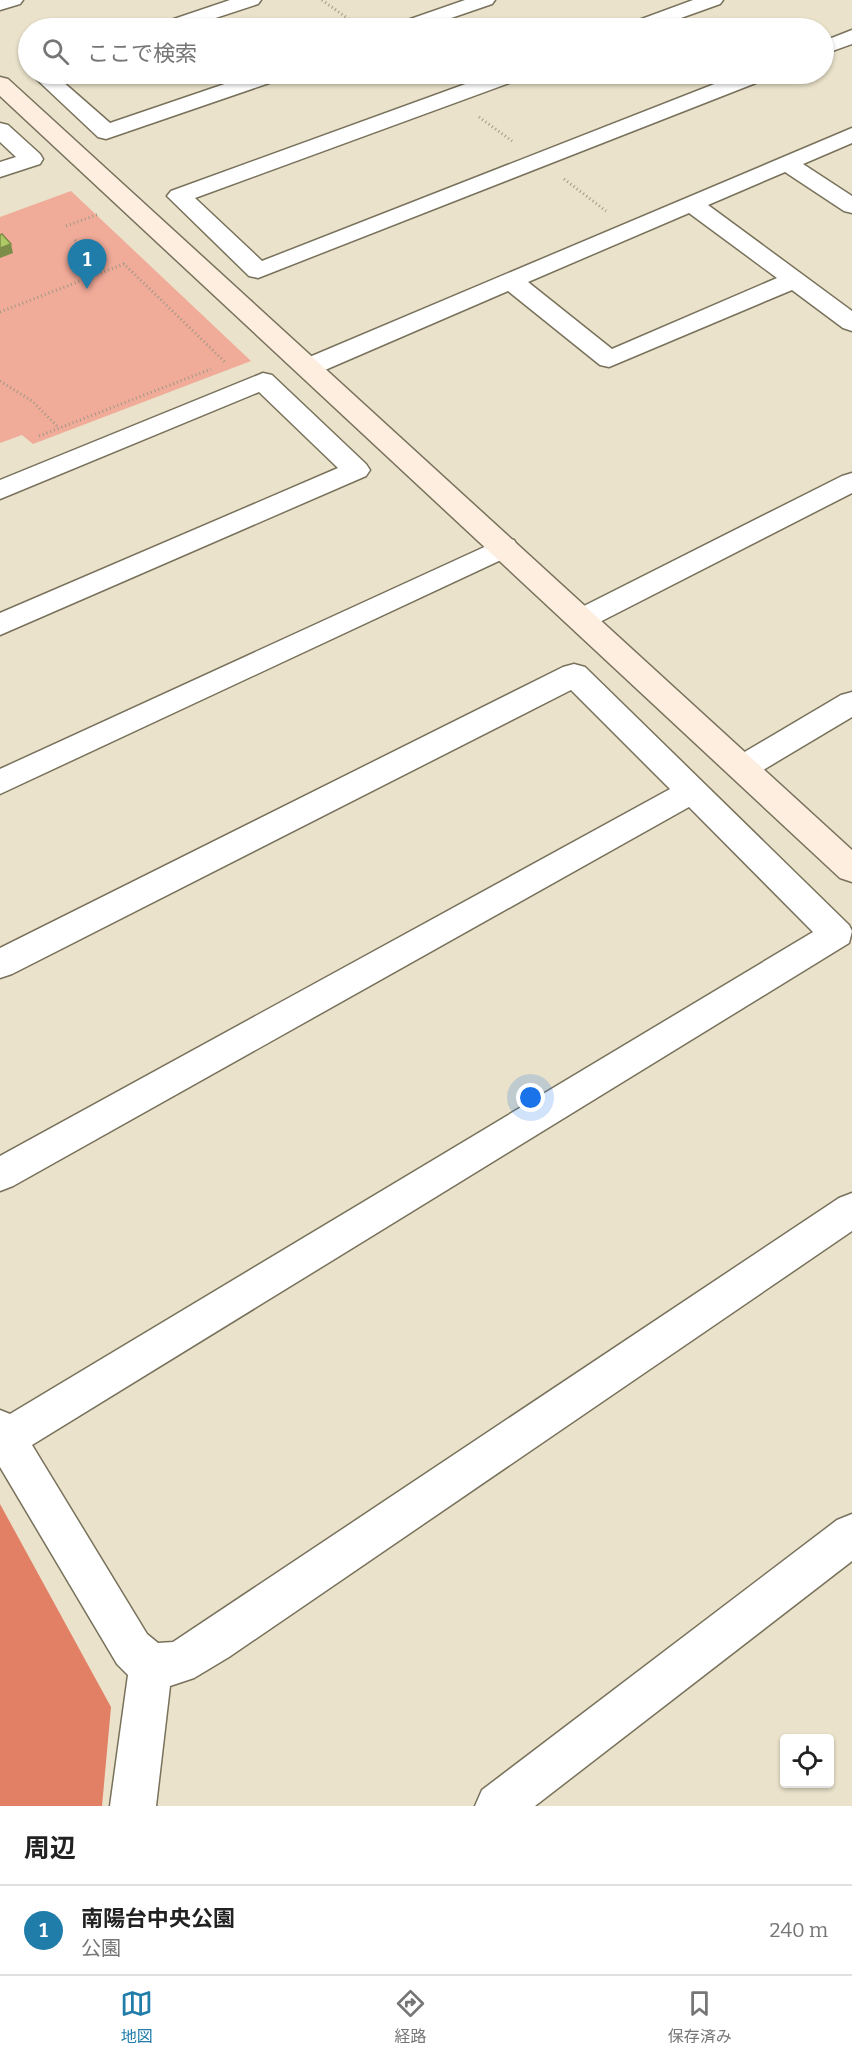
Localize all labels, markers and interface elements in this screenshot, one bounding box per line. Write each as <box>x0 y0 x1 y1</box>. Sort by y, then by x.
search box <box>18 18 834 84</box>
icon: search <box>39 35 72 68</box>
text: ここで検索 <box>87 40 197 67</box>
pin: 1 <box>68 240 106 289</box>
your location <box>516 1083 545 1112</box>
map controls <box>780 1734 834 1788</box>
button: locate <box>780 1734 834 1788</box>
text: 周辺 <box>24 1833 76 1864</box>
text: 南陽台中央公園 <box>81 1905 235 1932</box>
text: 1 <box>39 1918 48 1942</box>
text: 240 m <box>770 1918 828 1942</box>
text: 公園 <box>81 1936 121 1960</box>
tab: 地図 <box>120 1987 153 2047</box>
tab: 経路 <box>394 1987 427 2047</box>
tab: 保存済み <box>668 1987 732 2047</box>

